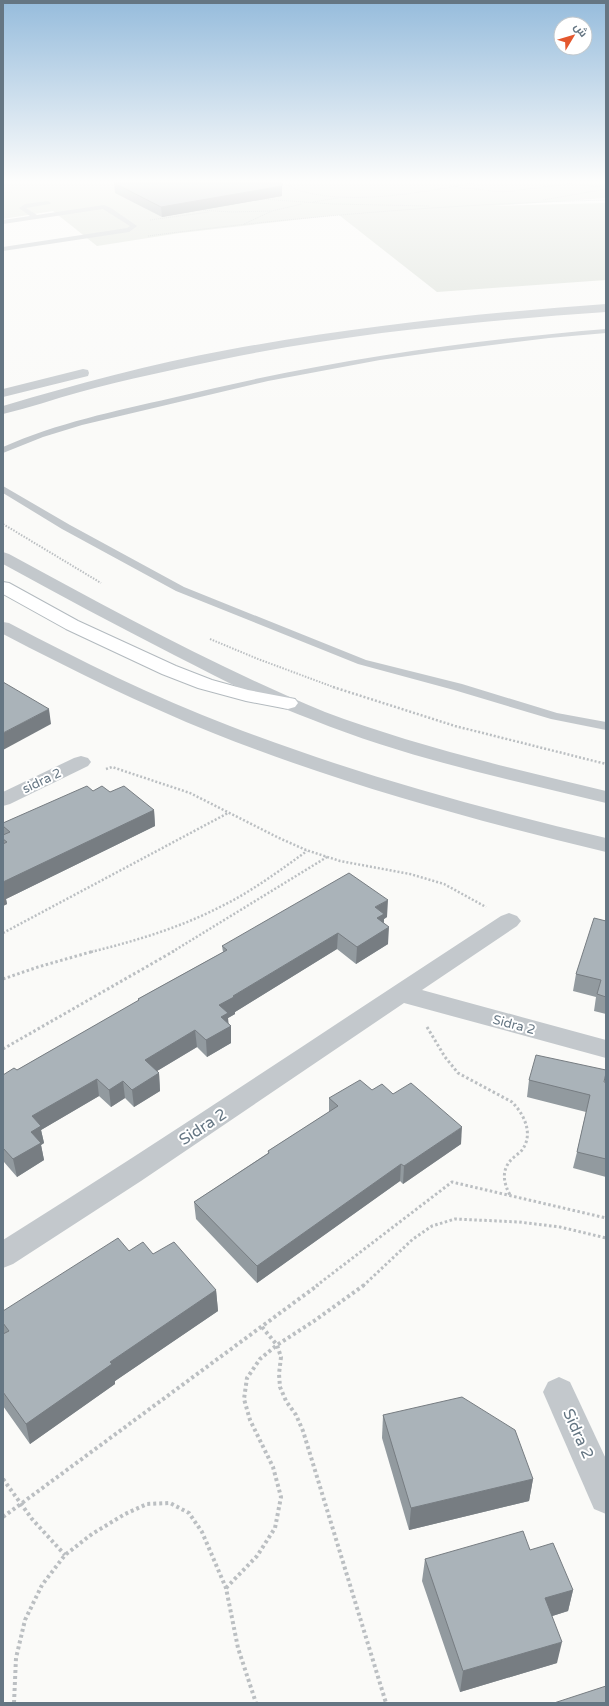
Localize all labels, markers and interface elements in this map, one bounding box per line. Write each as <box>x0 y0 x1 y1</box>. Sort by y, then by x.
north arrow <box>553 16 593 56</box>
text: ش <box>571 21 590 40</box>
street label: sidra 2 <box>20 765 64 797</box>
street label: Sidra 2 <box>491 1012 537 1038</box>
street label: Sidra 2 <box>175 1104 231 1150</box>
street label: Sidra 2 <box>558 1406 598 1462</box>

